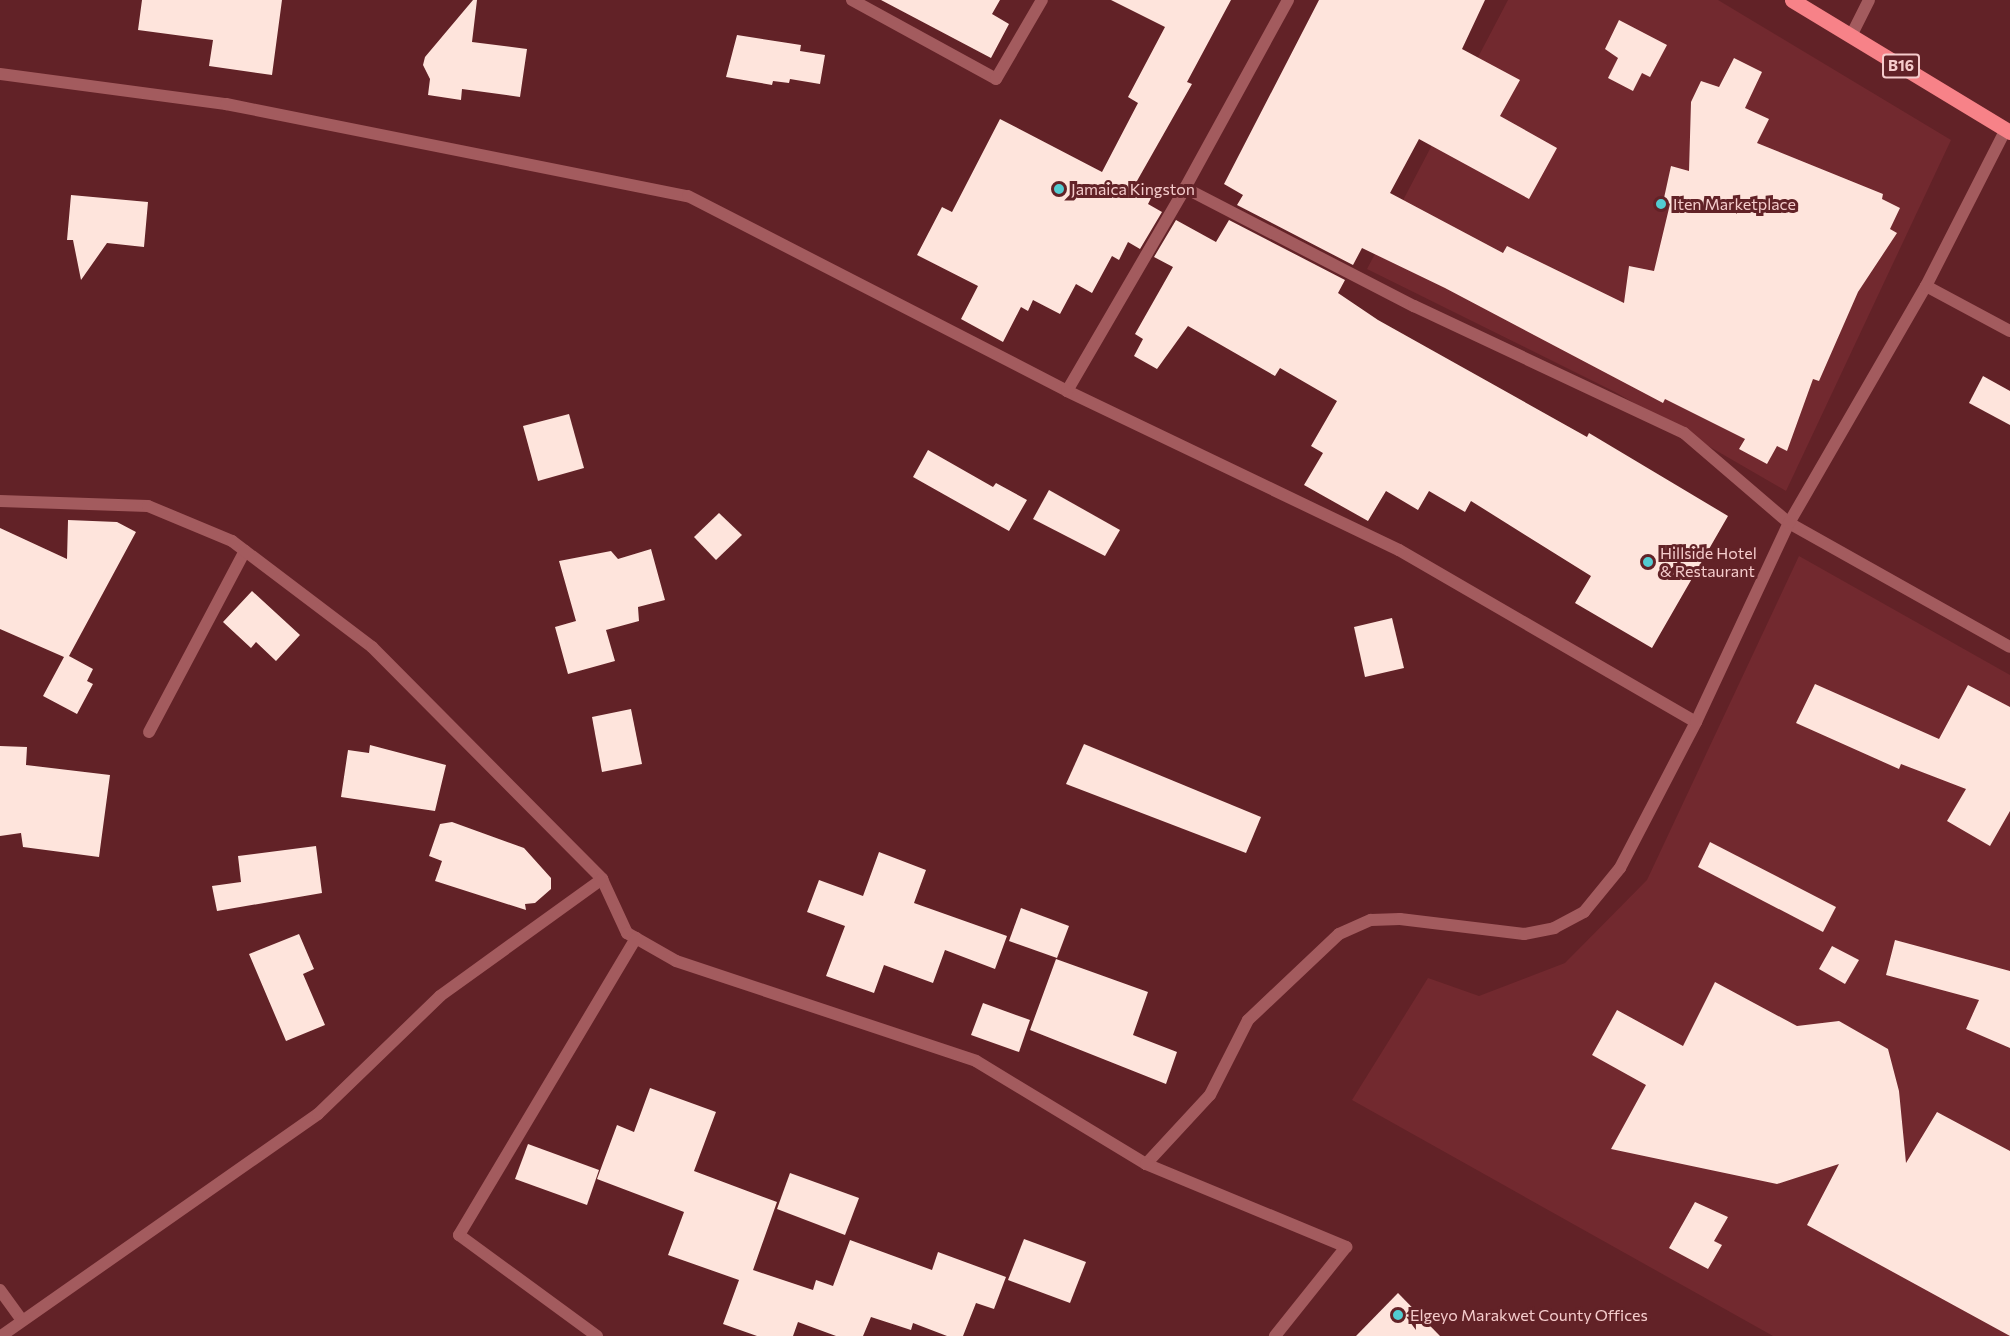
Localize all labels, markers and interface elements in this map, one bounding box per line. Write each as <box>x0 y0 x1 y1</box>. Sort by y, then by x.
road number: B16 <box>1882 54 1920 78</box>
place label: Jamaica Kingston <box>1071 179 1195 199</box>
marker: Jamaica Kingston <box>1052 182 1066 196</box>
place label: Iten Marketplace <box>1673 194 1796 214</box>
marker: Iten Marketplace <box>1654 197 1668 211</box>
place label: Hillside Hotel & Restaurant <box>1660 543 1757 581</box>
marker: Hillside Hotel & Restaurant <box>1641 555 1655 569</box>
place label: Elgeyo Marakwet County Offices <box>1410 1305 1648 1325</box>
marker: Elgeyo Marakwet County Offices <box>1391 1308 1405 1322</box>

